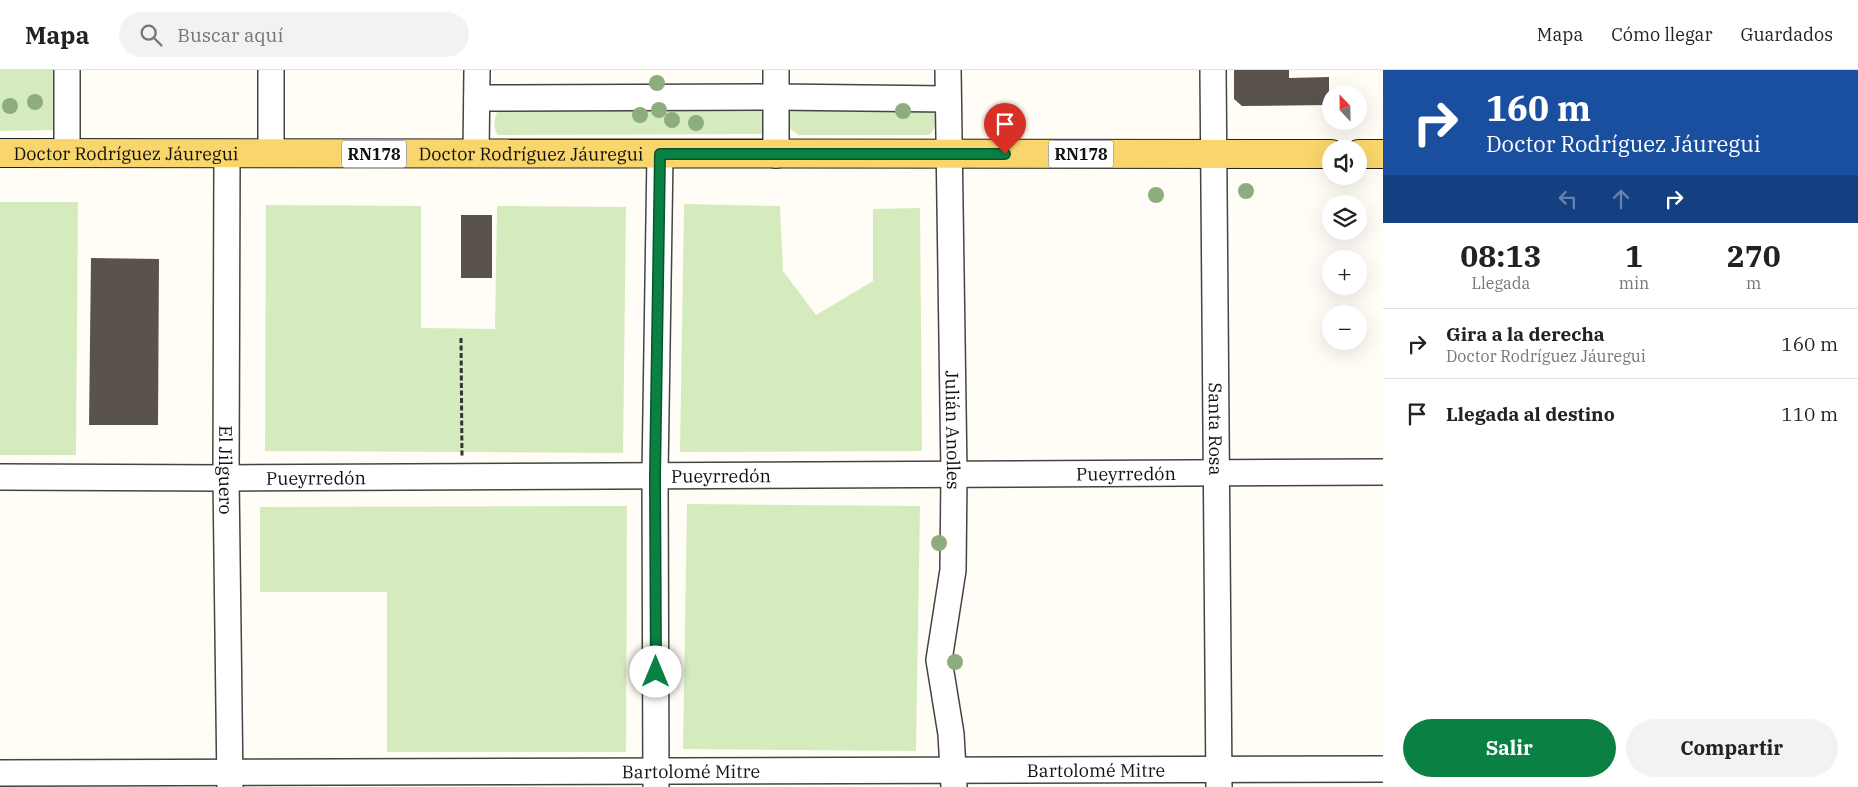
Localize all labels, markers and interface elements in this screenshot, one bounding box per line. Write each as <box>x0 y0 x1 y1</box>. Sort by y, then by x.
search box <box>119 12 469 57</box>
text: Mapa <box>25 19 89 51</box>
icon: search <box>137 21 165 49</box>
text: Buscar aquí <box>177 23 283 47</box>
text: Mapa <box>1537 23 1583 46</box>
text: Cómo llegar <box>1611 23 1712 46</box>
text: Guardados <box>1740 23 1833 46</box>
north arrow <box>1322 85 1368 130</box>
map controls <box>1322 85 1367 350</box>
text: 160 m <box>1486 85 1591 131</box>
icon: right <box>1403 90 1468 155</box>
pin <box>984 103 1026 154</box>
icon: arrive <box>991 110 1019 138</box>
text: Doctor Rodríguez Jáuregui <box>1486 129 1761 158</box>
road number: RN178 <box>342 140 406 168</box>
road number: RN178 <box>1048 140 1114 168</box>
button: sound <box>1322 140 1367 185</box>
street label: Doctor Rodríguez Jáuregui <box>13 142 239 165</box>
street label: Doctor Rodríguez Jáuregui <box>418 142 644 165</box>
icon: left <box>1554 185 1582 213</box>
icon: ahead <box>1607 185 1635 213</box>
icon: right <box>1660 185 1688 213</box>
button: layers <box>1322 195 1367 240</box>
text: 08:13 <box>1460 236 1541 275</box>
text: 1 <box>1625 236 1643 275</box>
text: 270 <box>1727 236 1781 275</box>
button: + <box>1322 250 1367 295</box>
text: Llegada <box>1472 273 1530 293</box>
text: min <box>1619 273 1649 293</box>
text: m <box>1746 273 1761 293</box>
button: − <box>1322 305 1367 350</box>
text: Gira a la derecha <box>1446 322 1605 346</box>
icon: right <box>1403 330 1431 358</box>
text: 160 m <box>1781 332 1838 356</box>
text: Doctor Rodríguez Jáuregui <box>1446 346 1646 366</box>
street label: Julián Anolles <box>941 370 966 490</box>
street label: Santa Rosa <box>1204 382 1228 476</box>
icon: arrive <box>1403 400 1431 428</box>
text: Llegada al destino <box>1446 402 1615 426</box>
text: 110 m <box>1781 402 1838 426</box>
street label: El Jilguero <box>214 425 238 515</box>
street label: Pueyrredón <box>1076 462 1176 485</box>
street label: Pueyrredón <box>671 464 771 487</box>
street label: Pueyrredón <box>266 466 366 489</box>
position arrow <box>629 645 681 697</box>
button: Salir <box>1403 719 1616 777</box>
button: Compartir <box>1626 719 1838 777</box>
street label: Bartolomé Mitre <box>1027 758 1165 782</box>
street label: Bartolomé Mitre <box>622 759 760 783</box>

